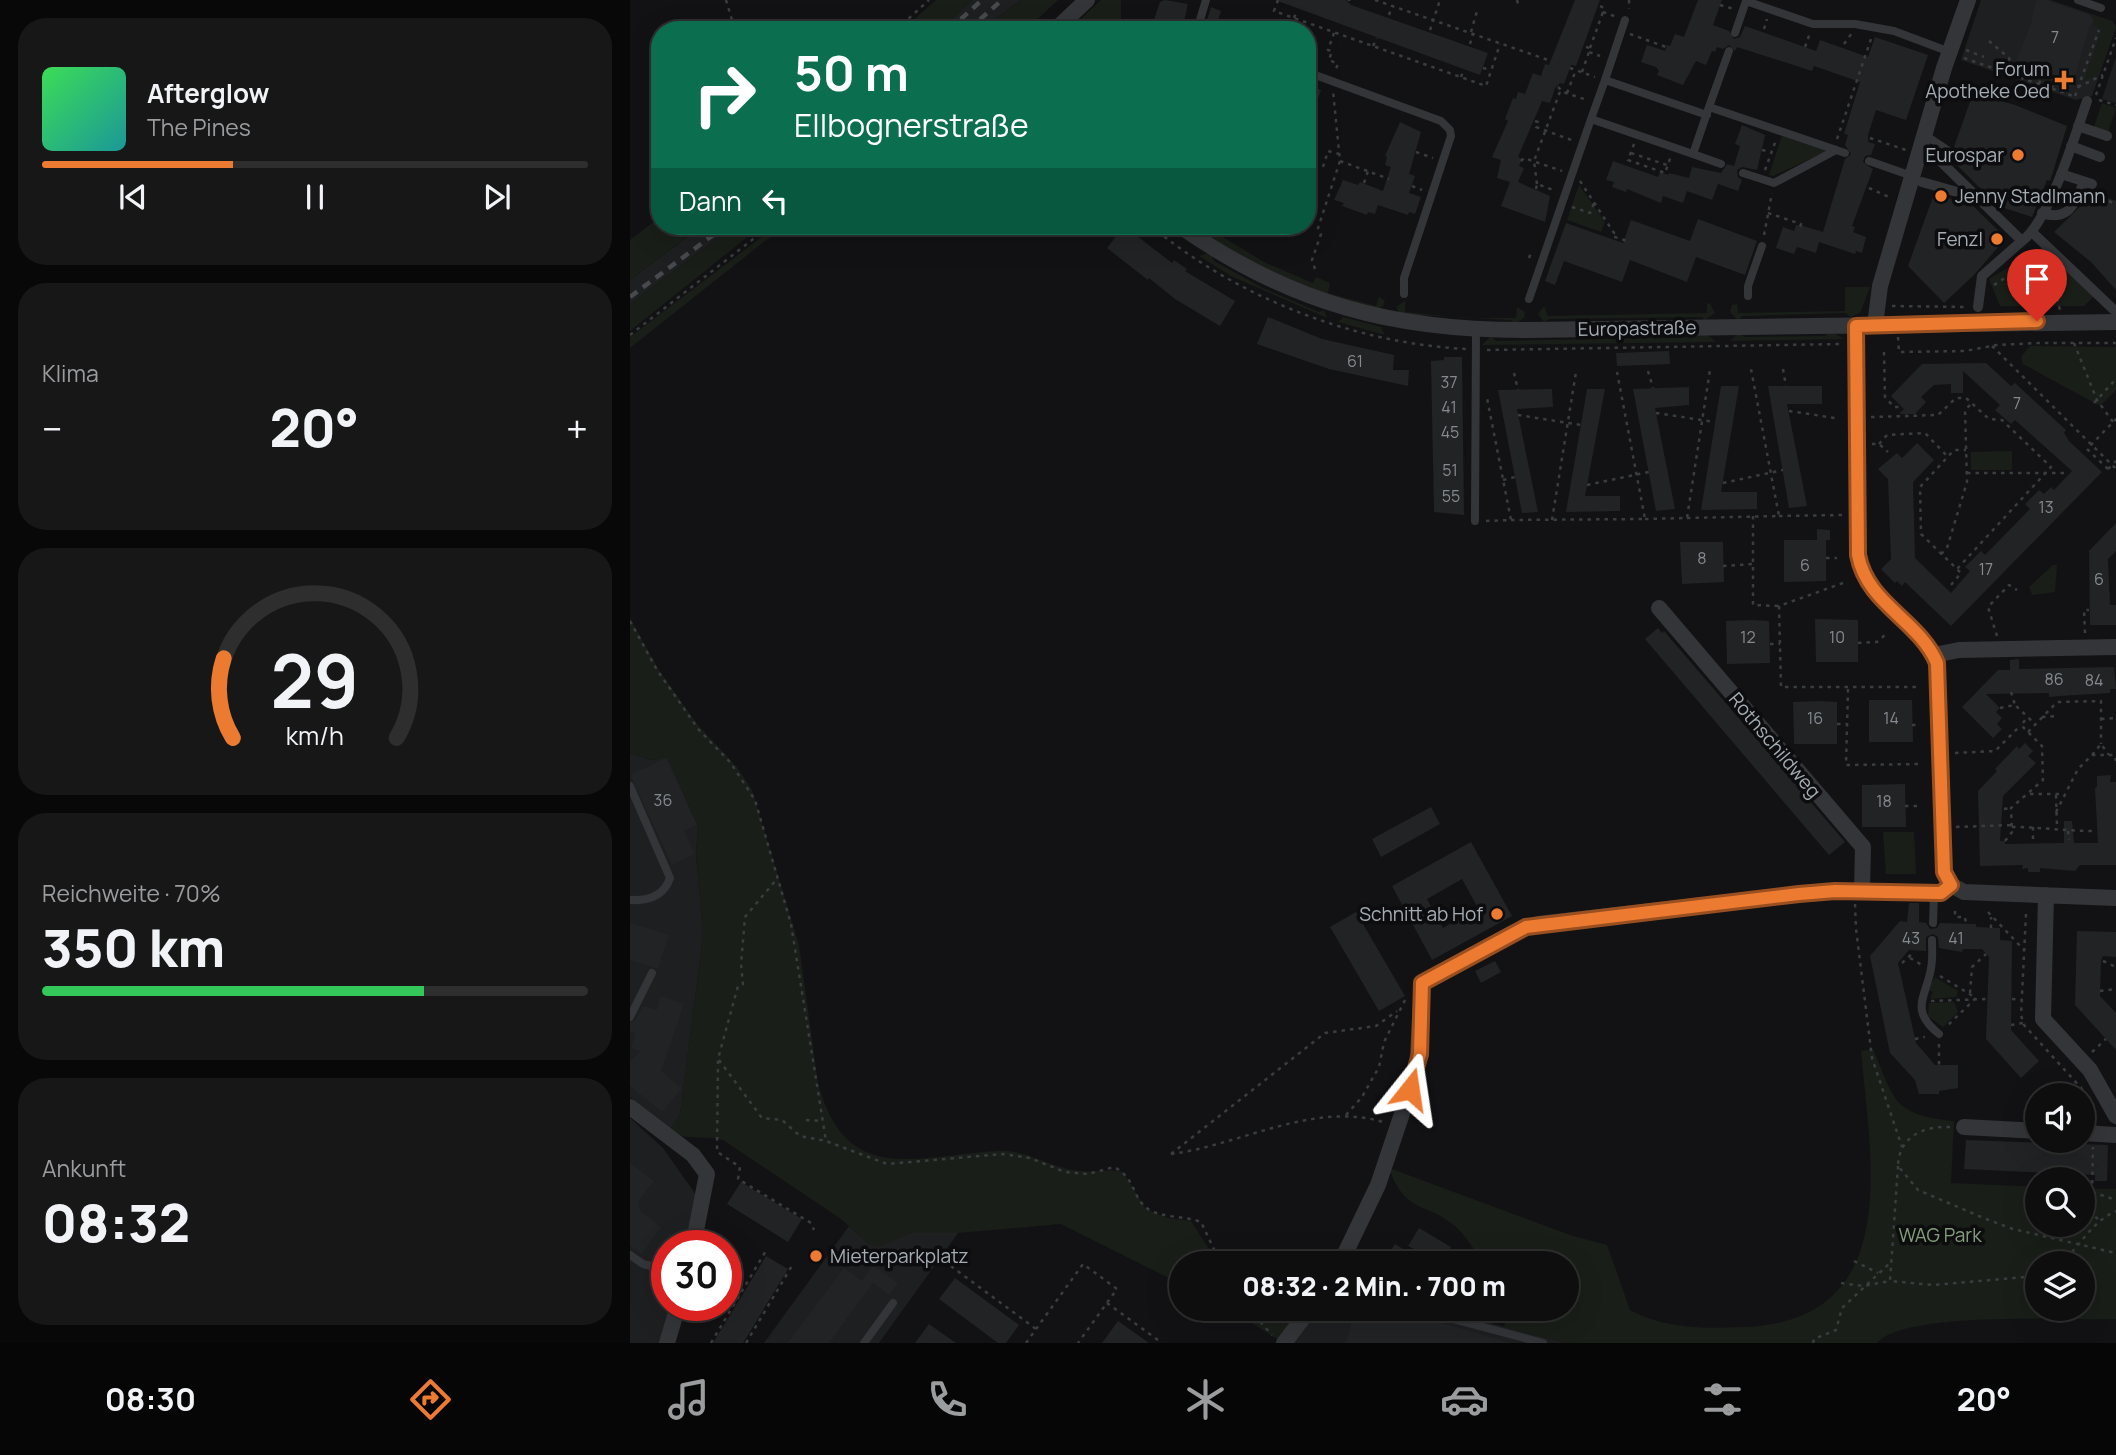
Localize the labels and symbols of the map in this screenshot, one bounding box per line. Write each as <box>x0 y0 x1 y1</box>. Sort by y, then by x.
house number: 7 <box>2051 26 2059 48</box>
place label: Forum Apotheke Oed <box>1925 56 2050 104</box>
marker: Forum Apotheke Oed <box>2056 72 2072 88</box>
place label: Eurospar <box>1925 142 2004 168</box>
marker: Eurospar <box>2010 147 2026 163</box>
place label: Jenny Stadlmann <box>1955 183 2105 209</box>
marker: Jenny Stadlmann <box>1933 188 1949 204</box>
place label: Fenzl <box>1937 226 1983 252</box>
marker: Fenzl <box>1989 231 2005 247</box>
pin <box>2007 249 2067 321</box>
street label: Europastraße <box>1577 314 1697 342</box>
house number: 61 <box>1347 350 1363 372</box>
house number: 37 <box>1441 371 1457 393</box>
house number: 7 <box>2013 392 2021 414</box>
house number: 41 <box>1441 396 1457 418</box>
house number: 45 <box>1441 421 1459 443</box>
house number: 51 <box>1442 459 1458 481</box>
house number: 55 <box>1442 485 1460 507</box>
house number: 13 <box>2038 496 2054 518</box>
house number: 8 <box>1697 547 1707 569</box>
house number: 6 <box>1800 554 1810 576</box>
house number: 17 <box>1979 558 1993 580</box>
house number: 6 <box>2094 568 2104 590</box>
house number: 12 <box>1740 626 1756 648</box>
house number: 10 <box>1829 626 1845 648</box>
house number: 86 <box>2044 668 2064 690</box>
house number: 84 <box>2085 669 2103 691</box>
street label: Rothschildweg <box>1723 687 1827 803</box>
house number: 16 <box>1807 707 1823 729</box>
house number: 14 <box>1883 707 1899 729</box>
house number: 36 <box>654 789 672 811</box>
house number: 18 <box>1876 790 1892 812</box>
place label: Schnitt ab Hof <box>1359 901 1483 927</box>
marker: Schnitt ab Hof <box>1489 906 1505 922</box>
house number: 43 <box>1902 927 1920 949</box>
house number: 41 <box>1948 927 1964 949</box>
position arrow <box>1373 1052 1447 1126</box>
park label: WAG Park <box>1898 1222 1982 1248</box>
speed limit sign: 30 <box>651 1230 742 1321</box>
place label: Mieterparkplatz <box>830 1243 969 1269</box>
marker: Mieterparkplatz <box>808 1248 824 1264</box>

